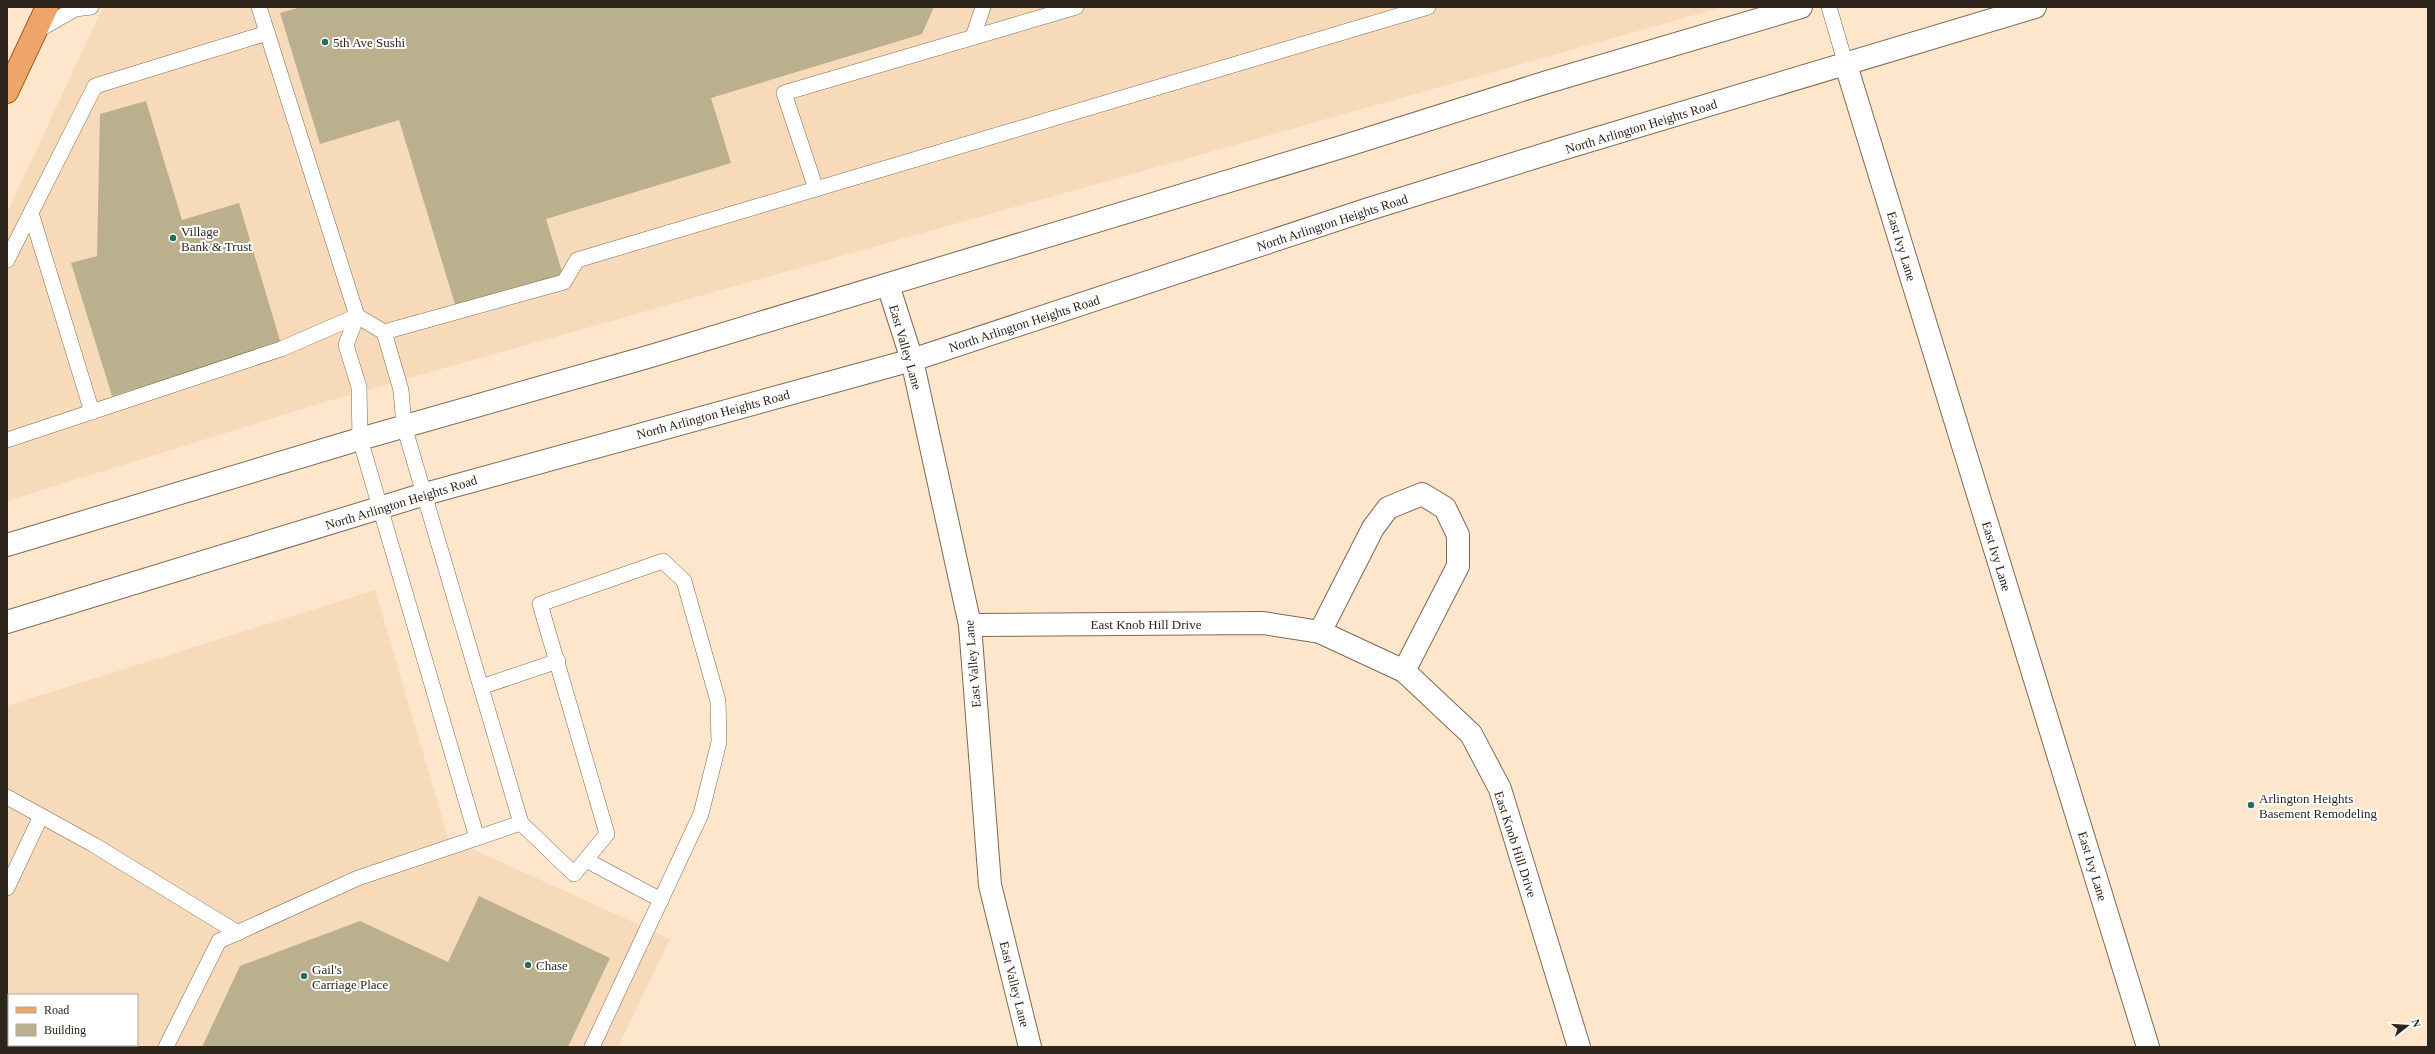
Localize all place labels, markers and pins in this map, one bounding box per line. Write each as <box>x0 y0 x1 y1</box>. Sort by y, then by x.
place label: 5th Ave Sushi <box>333 35 405 50</box>
marker: 5th Ave Sushi <box>320 37 330 47</box>
place label: Village Bank & Trust <box>181 224 252 254</box>
marker: Village Bank & Trust <box>168 233 178 243</box>
place label: Arlington Heights Basement Remodeling <box>2259 791 2378 821</box>
marker: Arlington Heights Basement Remodeling <box>2246 800 2256 810</box>
place label: Chase <box>536 958 568 973</box>
marker: Chase <box>523 960 533 970</box>
place label: Gail's Carriage Place <box>312 962 388 992</box>
marker: Gail's Carriage Place <box>299 971 309 981</box>

